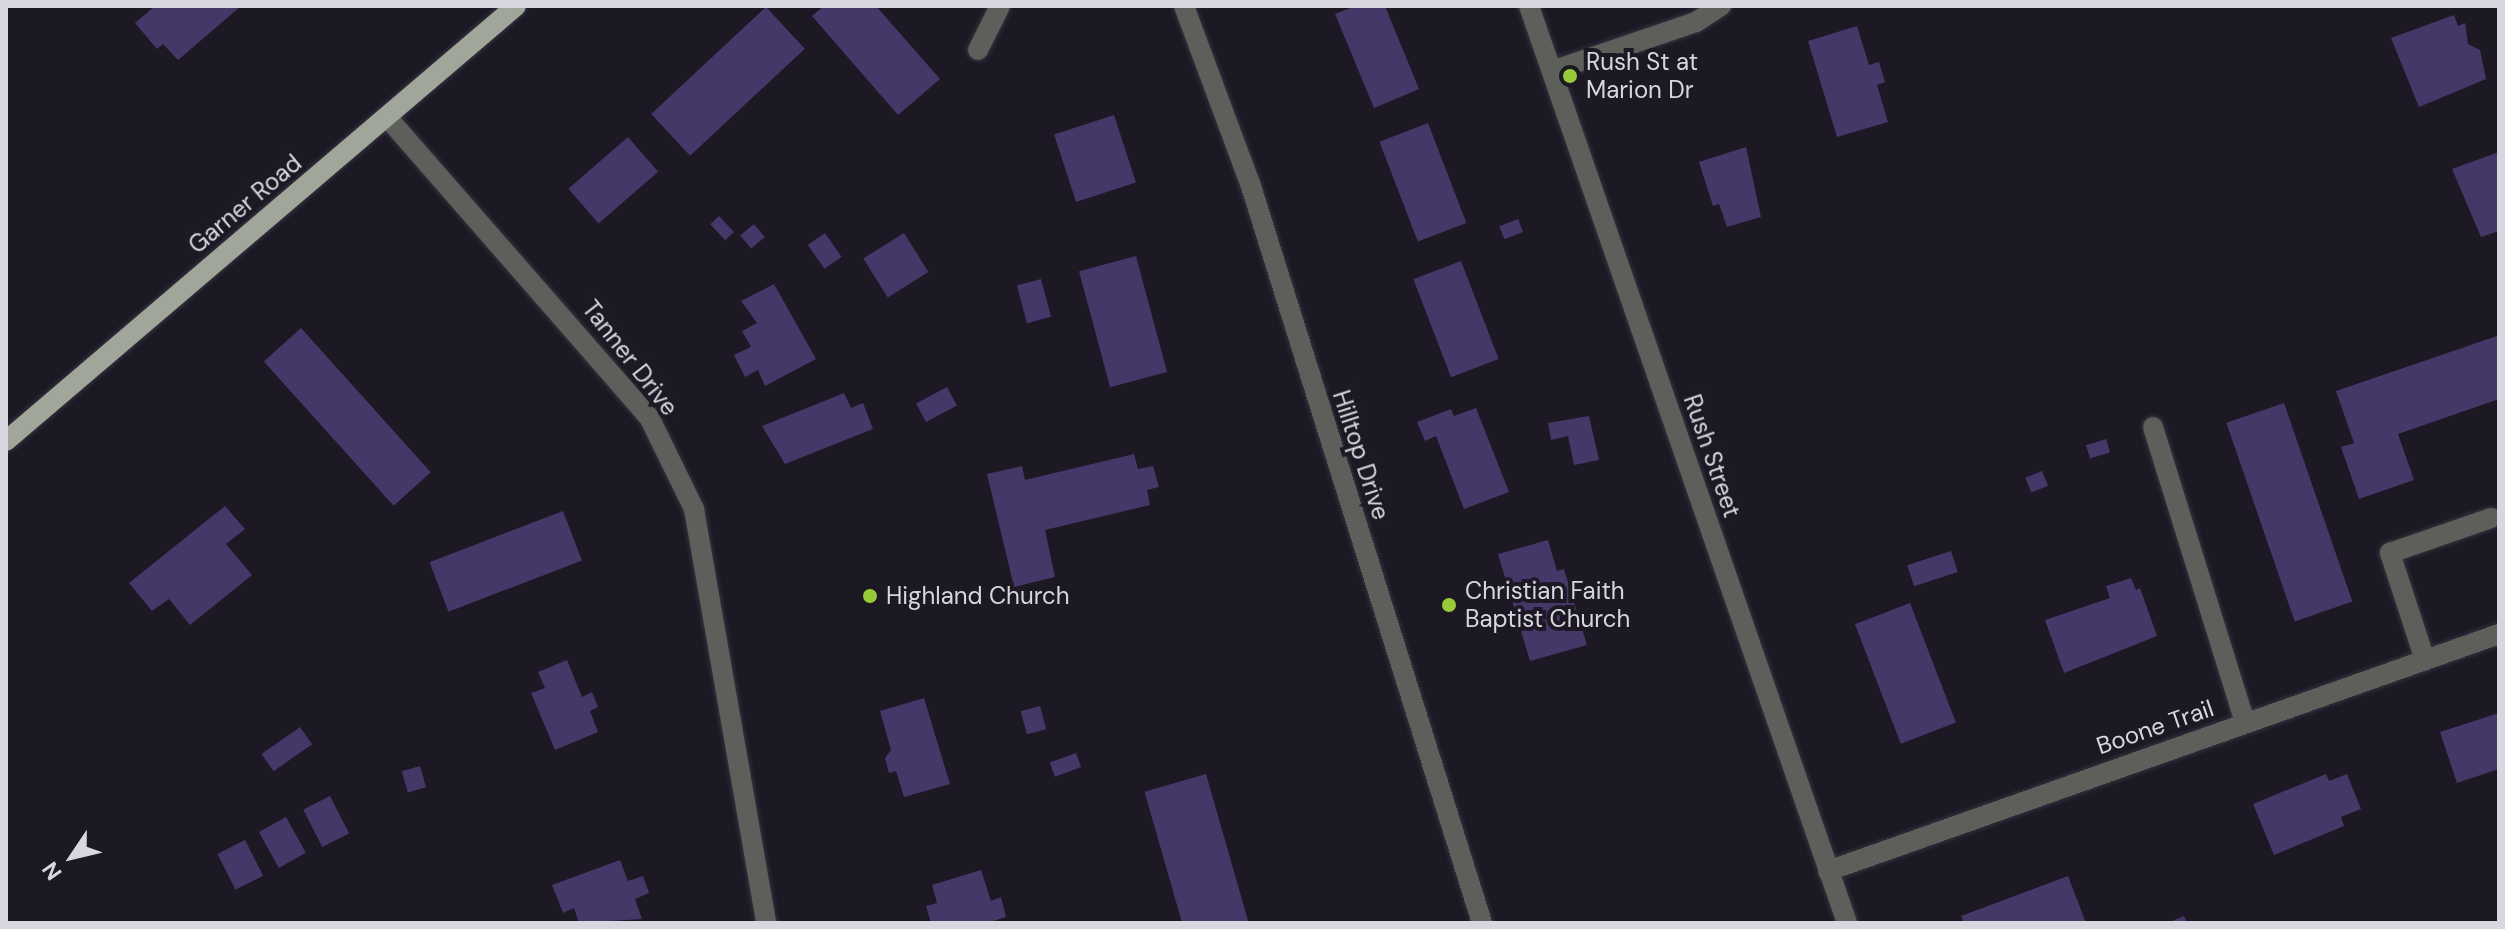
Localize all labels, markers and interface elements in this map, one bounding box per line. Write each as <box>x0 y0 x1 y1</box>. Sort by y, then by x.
place label: Rush St at Marion Dr <box>1586 48 1698 104</box>
marker: Rush St at Marion Dr <box>1561 67 1579 85</box>
street label: Garner Road <box>183 148 307 260</box>
street label: Tanner Drive <box>576 295 684 421</box>
street label: Hilltop Drive <box>1327 387 1395 523</box>
street label: Rush Street <box>1678 391 1746 521</box>
place label: Christian Faith Baptist Church <box>1465 577 1630 633</box>
place label: Highland Church <box>886 582 1070 610</box>
marker: Highland Church <box>861 587 879 605</box>
marker: Christian Faith Baptist Church <box>1440 596 1458 614</box>
street label: Boone Trail <box>2093 694 2217 760</box>
north arrow <box>32 817 112 897</box>
text: N <box>35 856 68 886</box>

